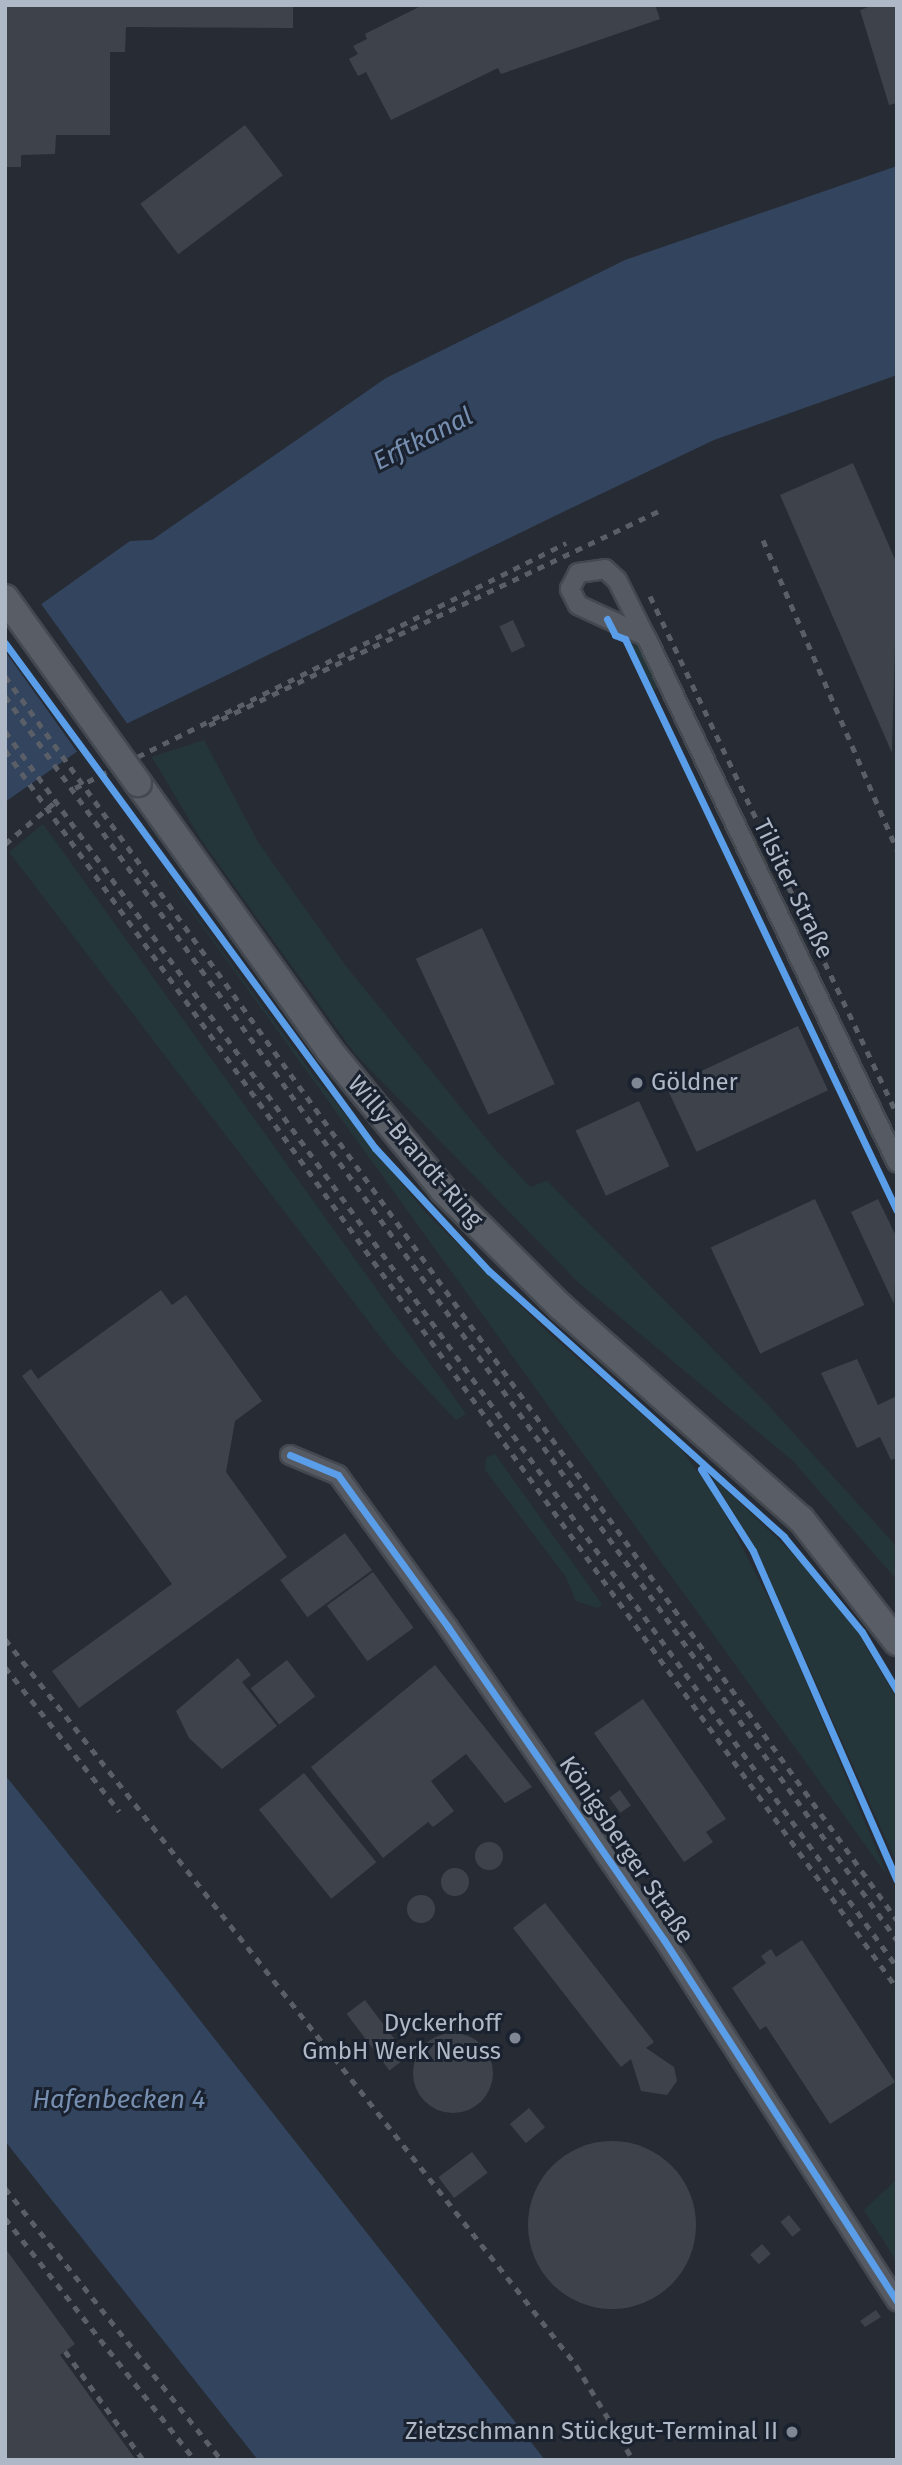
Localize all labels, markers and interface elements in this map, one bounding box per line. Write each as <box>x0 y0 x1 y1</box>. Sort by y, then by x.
water label: Erftkanal <box>368 401 478 477</box>
street label: Tilsiter Straße <box>747 815 839 963</box>
place label: Göldner <box>651 1069 738 1097</box>
street label: Willy-Brandt-Ring <box>341 1070 489 1234</box>
marker: Göldner <box>629 1075 645 1091</box>
street label: Königsberger Straße <box>553 1751 699 1949</box>
place label: Dyckerhoff GmbH Werk Neuss <box>302 2010 501 2066</box>
marker: Dyckerhoff GmbH Werk Neuss <box>507 2030 523 2046</box>
water label: Hafenbecken 4 <box>33 2084 205 2116</box>
place label: Zietzschmann Stückgut-Terminal II <box>405 2418 778 2446</box>
marker: Zietzschmann Stückgut-Terminal II <box>784 2424 800 2440</box>

